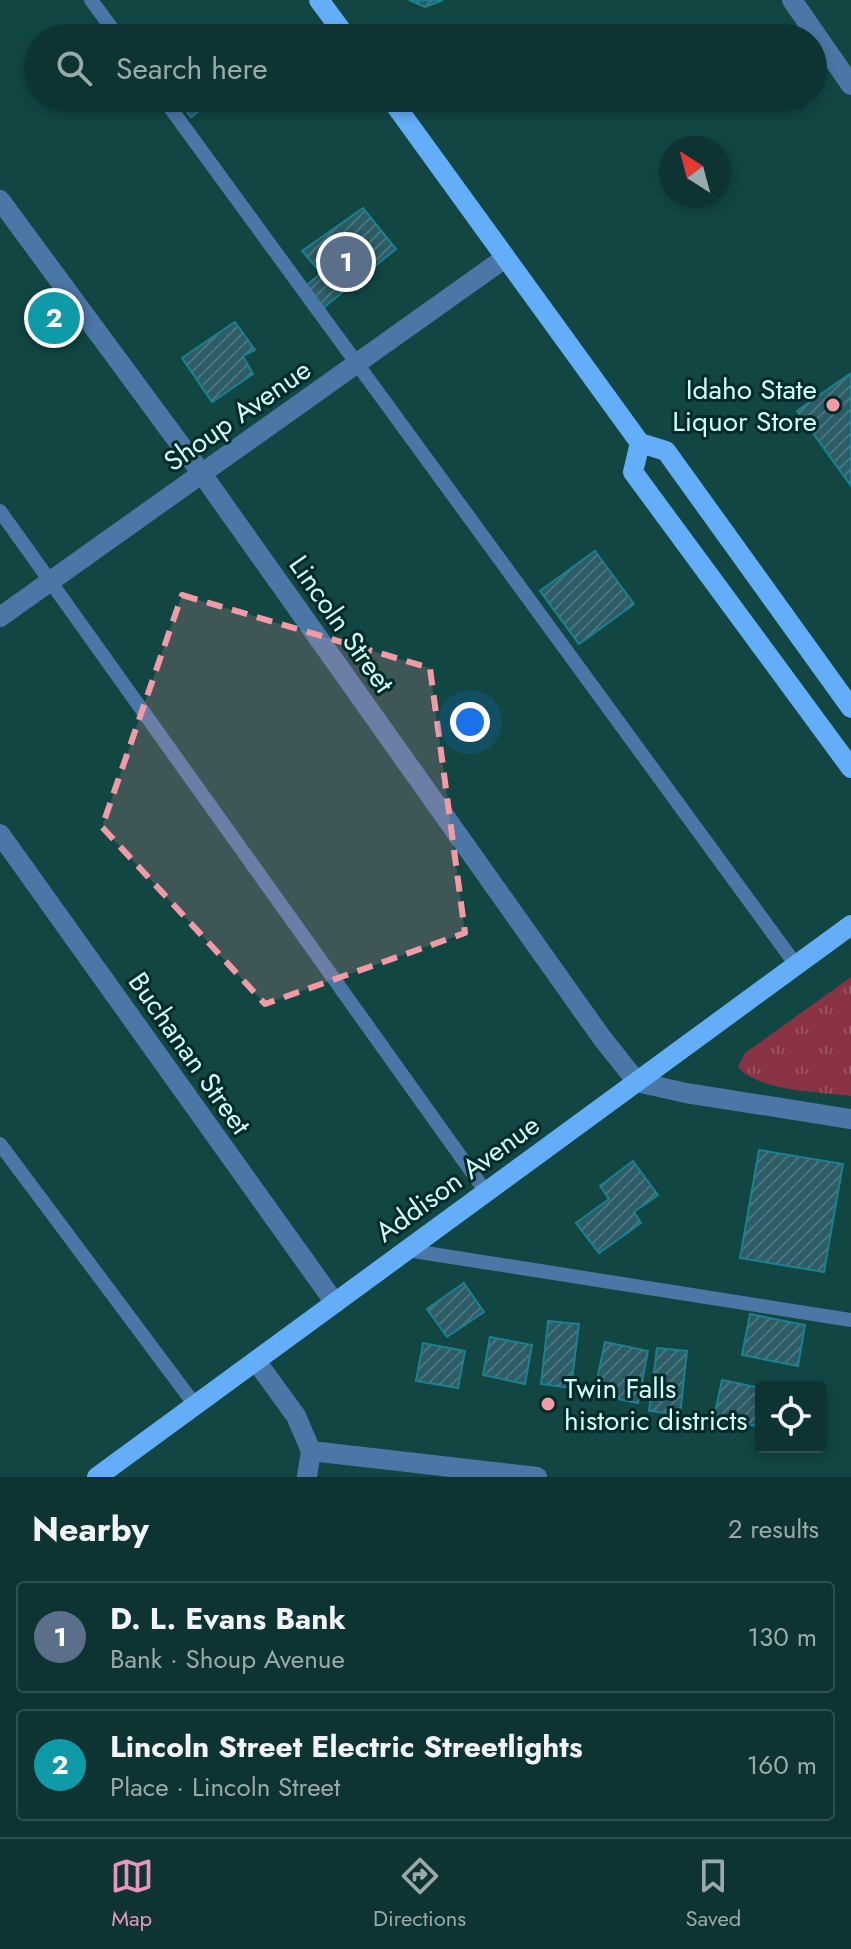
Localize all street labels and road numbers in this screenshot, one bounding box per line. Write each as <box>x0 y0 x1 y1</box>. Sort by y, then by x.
street label: Shoup Avenue <box>155 349 319 481</box>
street label: Lincoln Street <box>279 547 404 702</box>
street label: Buchanan Street <box>118 964 261 1143</box>
street label: Addison Avenue <box>367 1105 548 1252</box>

